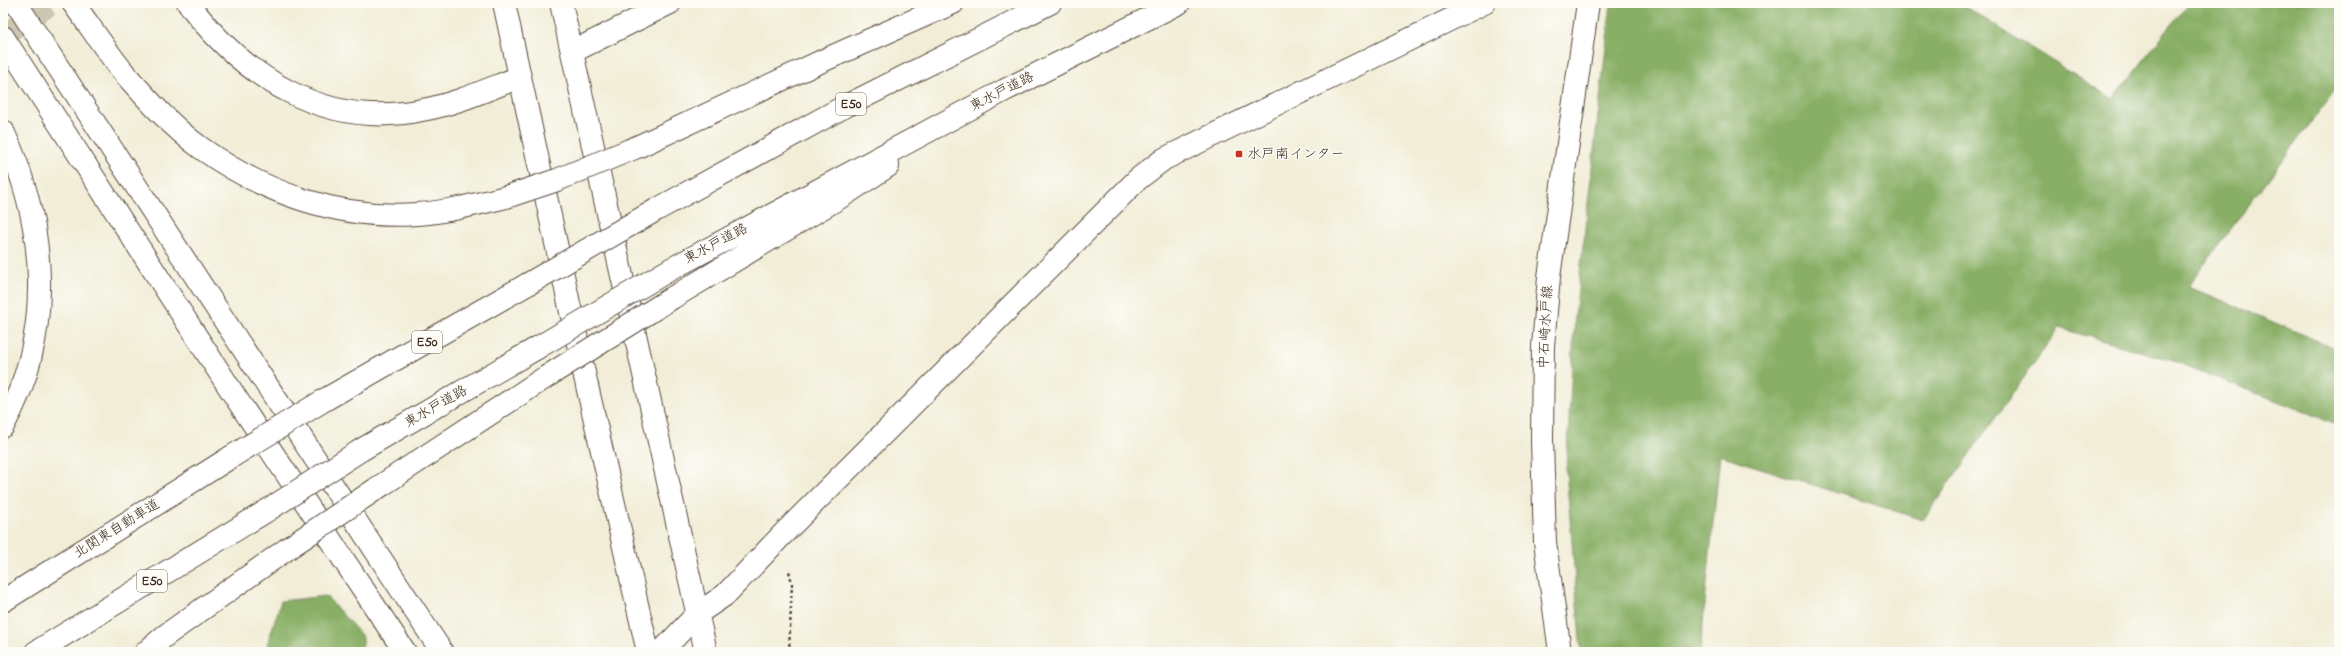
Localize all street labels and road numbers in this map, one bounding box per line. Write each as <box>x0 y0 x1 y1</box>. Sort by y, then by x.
street label: 東水戸道路 <box>966 67 1038 117</box>
road number: E50 <box>836 93 866 115</box>
street label: 東水戸道路 <box>680 218 752 270</box>
street label: 中石崎水戸線 <box>1533 285 1559 369</box>
road number: E50 <box>412 331 442 353</box>
street label: 東水戸道路 <box>400 380 472 434</box>
street label: 北関東自動車道 <box>70 494 164 564</box>
road number: E50 <box>137 570 167 592</box>

